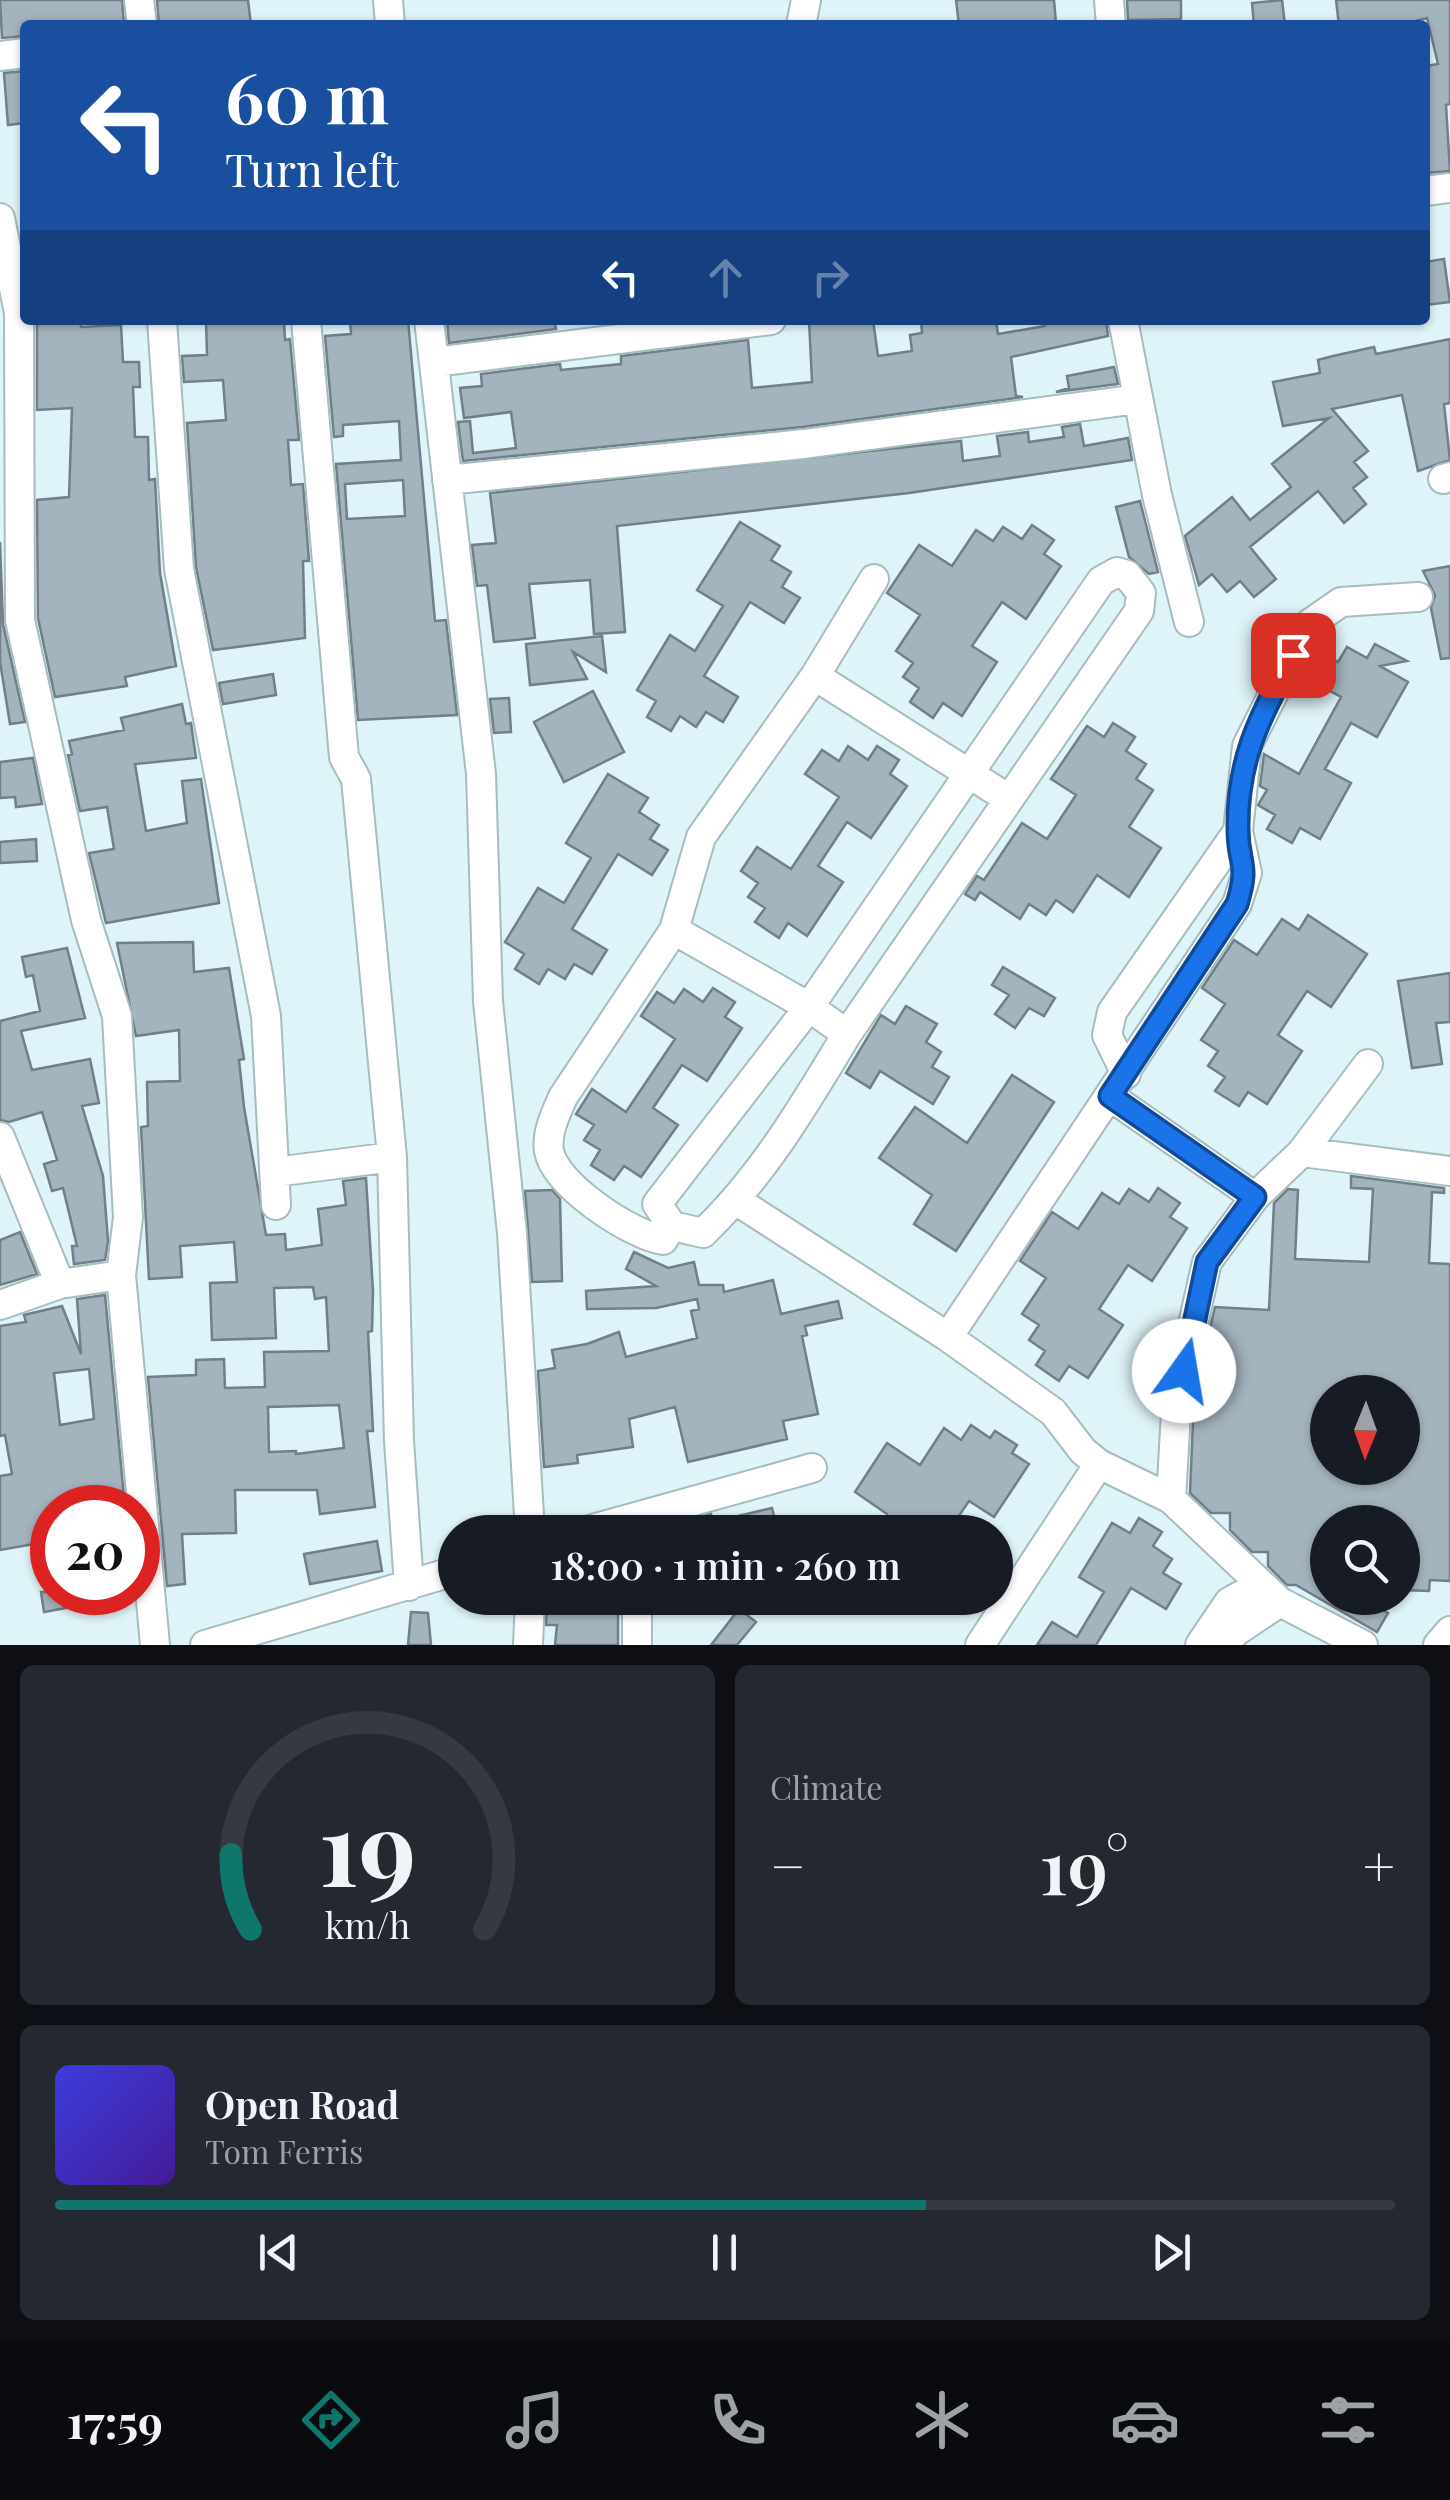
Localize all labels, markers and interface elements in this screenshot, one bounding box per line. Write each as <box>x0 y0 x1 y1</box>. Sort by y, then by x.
text: 60 m <box>225 48 389 142</box>
icon: left <box>60 60 190 190</box>
text: Turn left <box>225 138 399 198</box>
icon: left <box>593 250 648 305</box>
icon: ahead <box>698 250 753 305</box>
icon: right <box>803 250 858 305</box>
pin <box>1251 613 1336 698</box>
icon: arrive <box>1266 628 1321 683</box>
position arrow <box>1132 1319 1236 1423</box>
north arrow <box>1310 1375 1420 1485</box>
map controls <box>1310 1375 1420 1615</box>
speed limit sign: 20 <box>30 1485 160 1615</box>
button: search <box>1310 1505 1420 1615</box>
text: 18:00 · 1 min · 260 m <box>550 1539 901 1590</box>
text: Climate <box>770 1765 882 1808</box>
text: 19 <box>319 1774 416 1913</box>
text: 19° <box>1039 1814 1129 1914</box>
text: − <box>770 1827 806 1901</box>
text: + <box>1363 1827 1395 1901</box>
text: km/h <box>325 1900 410 1948</box>
text: Open Road <box>205 2078 399 2129</box>
text: Tom Ferris <box>205 2129 363 2172</box>
icon: previous <box>251 2225 306 2280</box>
icon: pause <box>697 2225 752 2280</box>
icon: next <box>1144 2225 1199 2280</box>
icon: directions <box>296 2385 366 2455</box>
icon: music <box>500 2385 570 2455</box>
icon: phone <box>703 2385 773 2455</box>
icon: climate <box>907 2385 977 2455</box>
icon: car <box>1110 2385 1180 2455</box>
icon: filters <box>1313 2385 1383 2455</box>
text: 17:59 <box>67 2390 163 2450</box>

